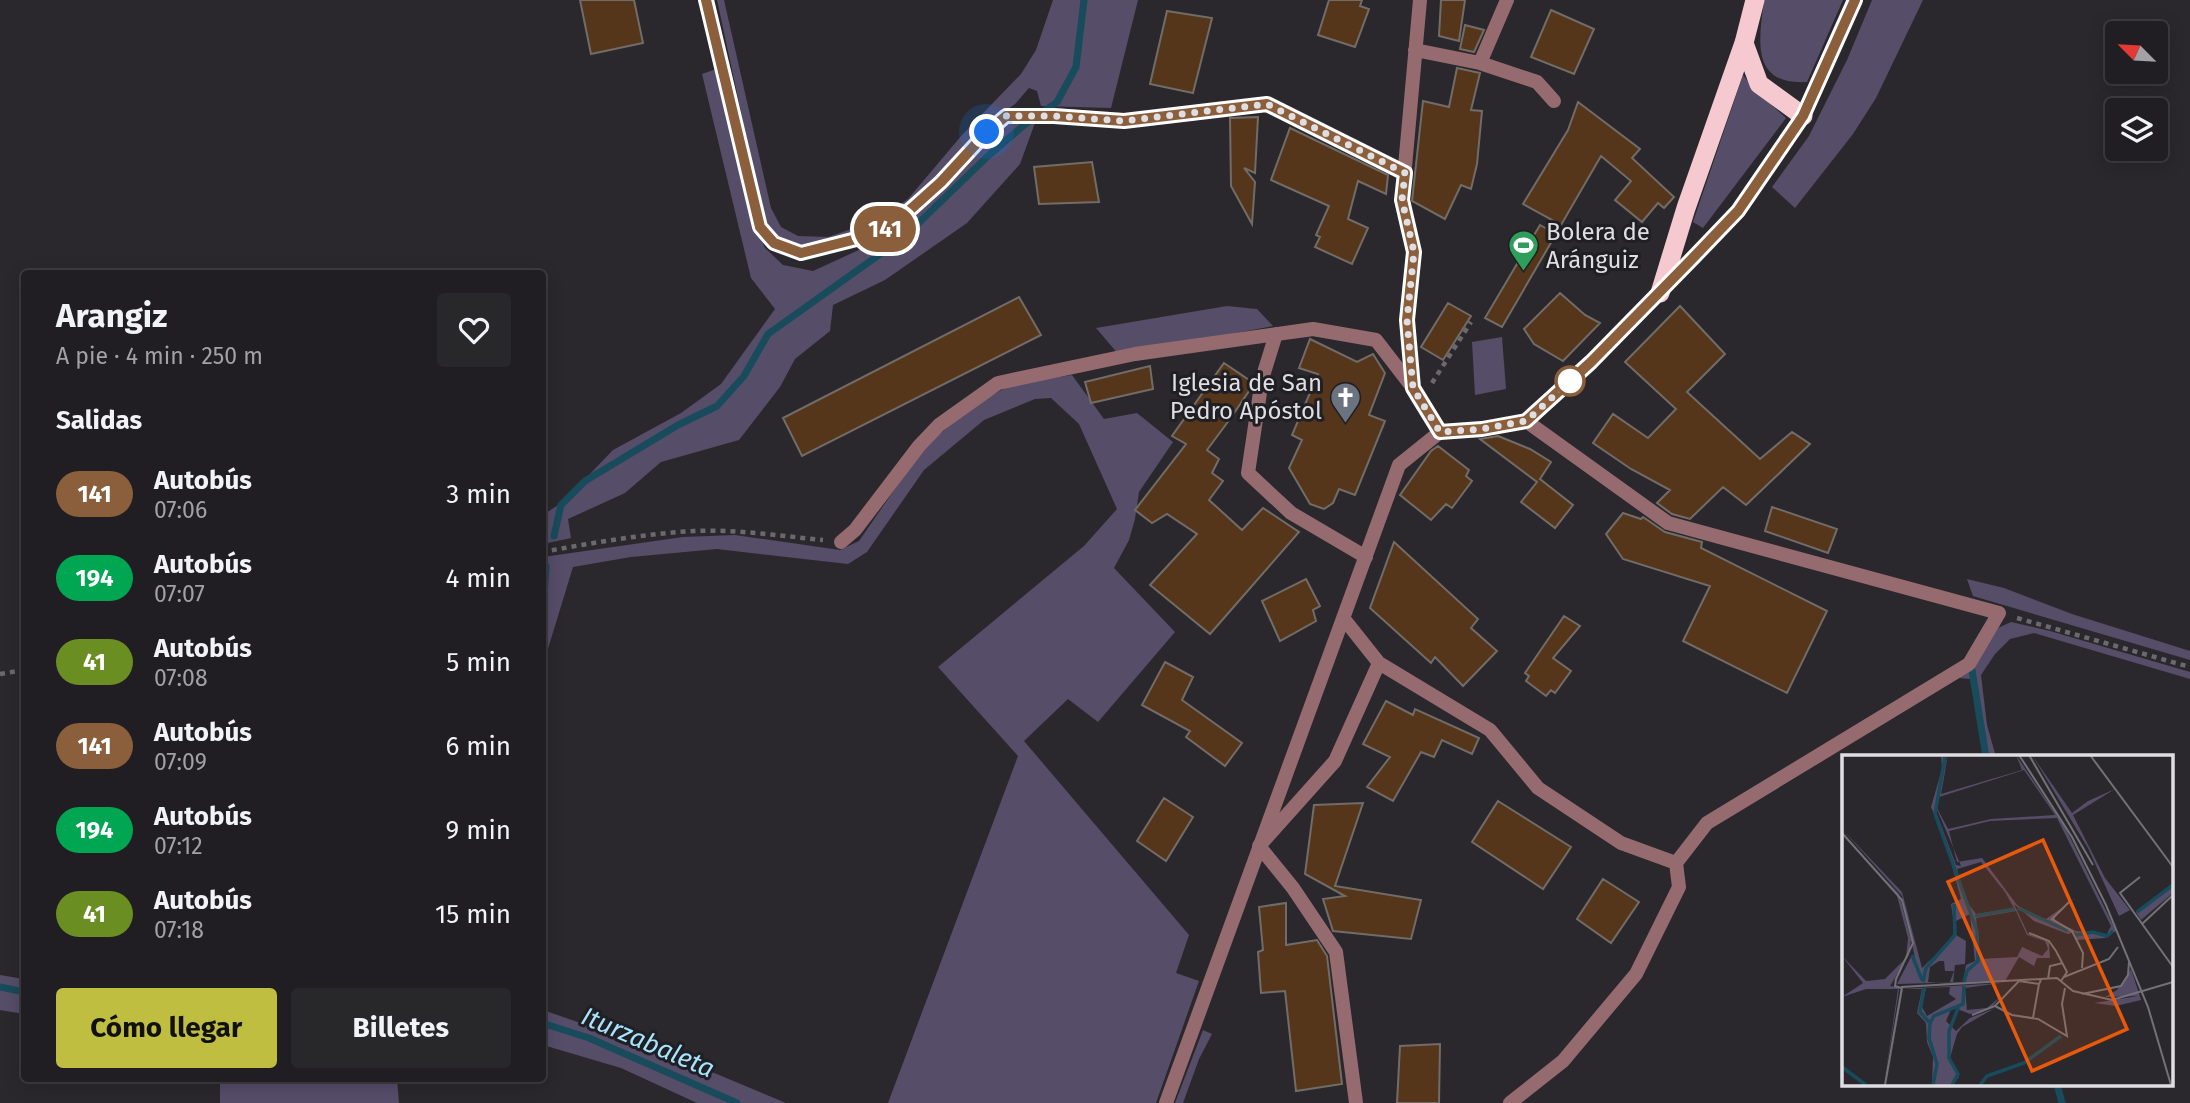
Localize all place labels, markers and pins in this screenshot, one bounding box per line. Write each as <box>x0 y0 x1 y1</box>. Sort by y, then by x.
place label: Bolera de Aránguiz <box>1546 218 1650 274</box>
sports icon: Bolera de Aránguiz <box>1506 229 1540 273</box>
unlabelled marker <box>1555 366 1585 396</box>
place label: Iglesia de San Pedro Apóstol <box>1170 369 1322 425</box>
church icon: Iglesia de San Pedro Apóstol <box>1328 380 1362 424</box>

